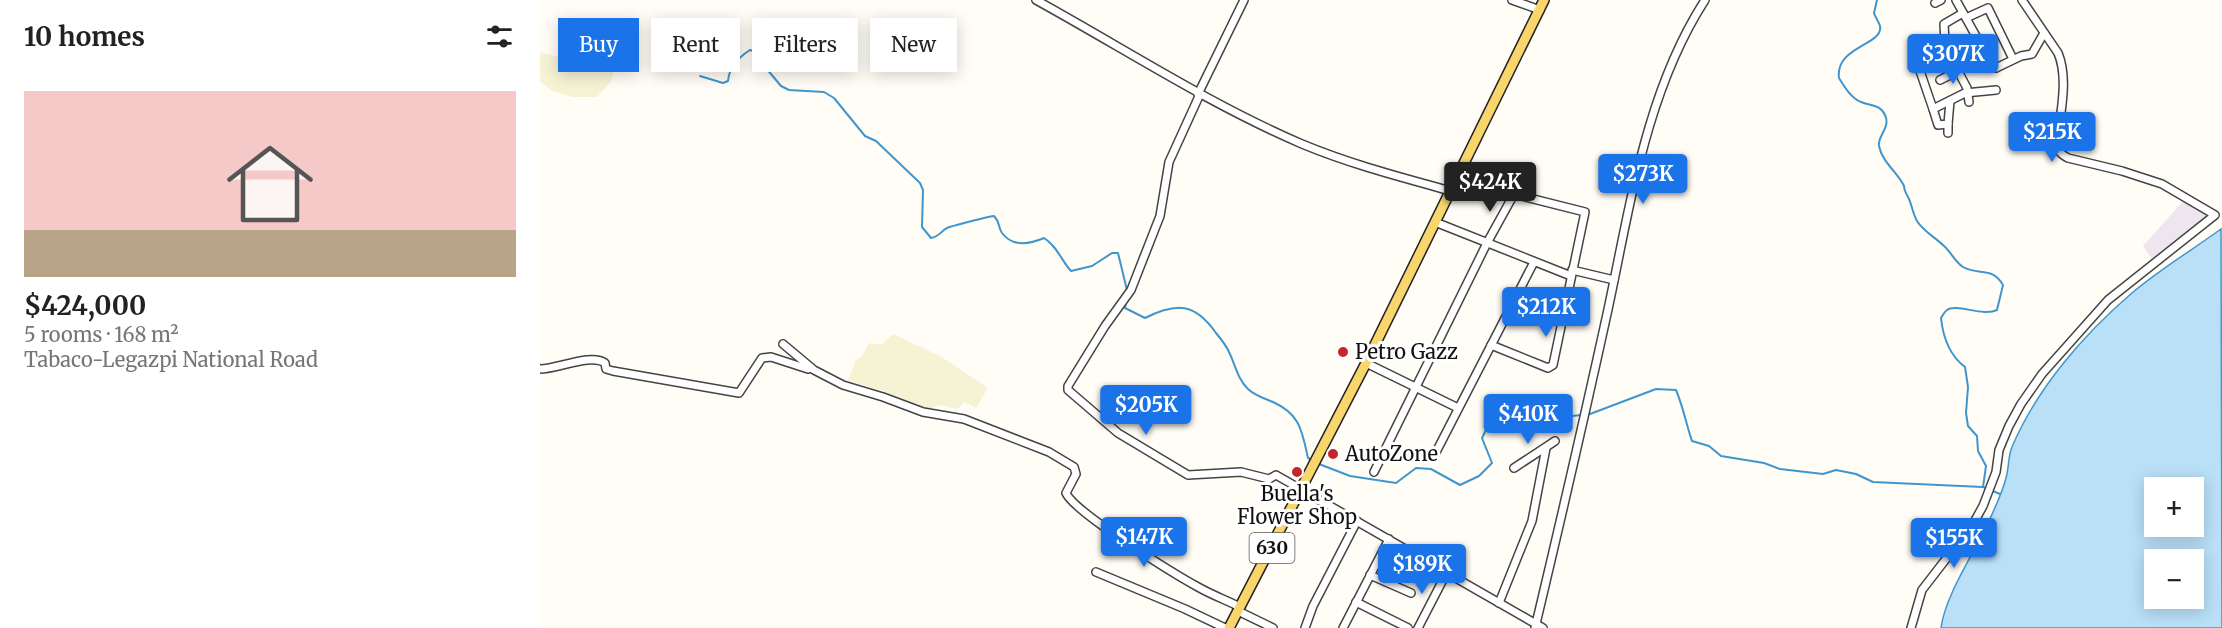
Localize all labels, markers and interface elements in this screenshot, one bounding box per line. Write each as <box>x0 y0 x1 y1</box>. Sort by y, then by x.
chip: Buy <box>558 18 639 72</box>
chip: Rent <box>651 18 740 72</box>
chip: Filters <box>752 18 858 72</box>
chip: New <box>870 18 957 72</box>
text: 10 homes <box>24 20 145 53</box>
icon: filters <box>483 20 516 53</box>
pin: $307K <box>1911 34 1995 85</box>
text: $307K <box>1921 41 1985 66</box>
pin: $215K <box>2010 112 2094 163</box>
text: $215K <box>2022 119 2082 144</box>
icon: home <box>216 130 324 238</box>
pin: $273K <box>1601 154 1685 205</box>
text: $273K <box>1612 161 1674 186</box>
pin: $424K <box>1448 162 1532 213</box>
text: $424K <box>1458 169 1522 194</box>
pin: $212K <box>1504 287 1588 338</box>
text: $424,000 <box>24 289 146 322</box>
text: $212K <box>1516 294 1576 319</box>
text: 5 rooms · 168 m² <box>24 322 179 347</box>
place label: Petro Gazz <box>1355 339 1458 364</box>
marker: Petro Gazz <box>1336 345 1350 359</box>
text: Tabaco-Legazpi National Road <box>24 347 318 372</box>
pin: $205K <box>1104 385 1188 436</box>
text: $205K <box>1114 392 1178 417</box>
pin: $410K <box>1486 394 1570 445</box>
text: $410K <box>1498 401 1558 426</box>
place label: AutoZone <box>1344 441 1438 466</box>
marker: AutoZone <box>1326 447 1340 461</box>
marker: Buella's Flower Shop <box>1290 465 1304 479</box>
map controls <box>2144 477 2204 609</box>
button: + <box>2144 477 2204 537</box>
place label: Buella's Flower Shop <box>1237 481 1357 529</box>
pin: $147K <box>1102 517 1186 568</box>
pin: $155K <box>1912 518 1996 569</box>
text: $147K <box>1115 524 1173 549</box>
text: $155K <box>1925 525 1983 550</box>
road number: 630 <box>1250 533 1294 563</box>
pin: $189K <box>1380 544 1464 595</box>
button: − <box>2144 549 2204 609</box>
text: $189K <box>1392 551 1452 576</box>

